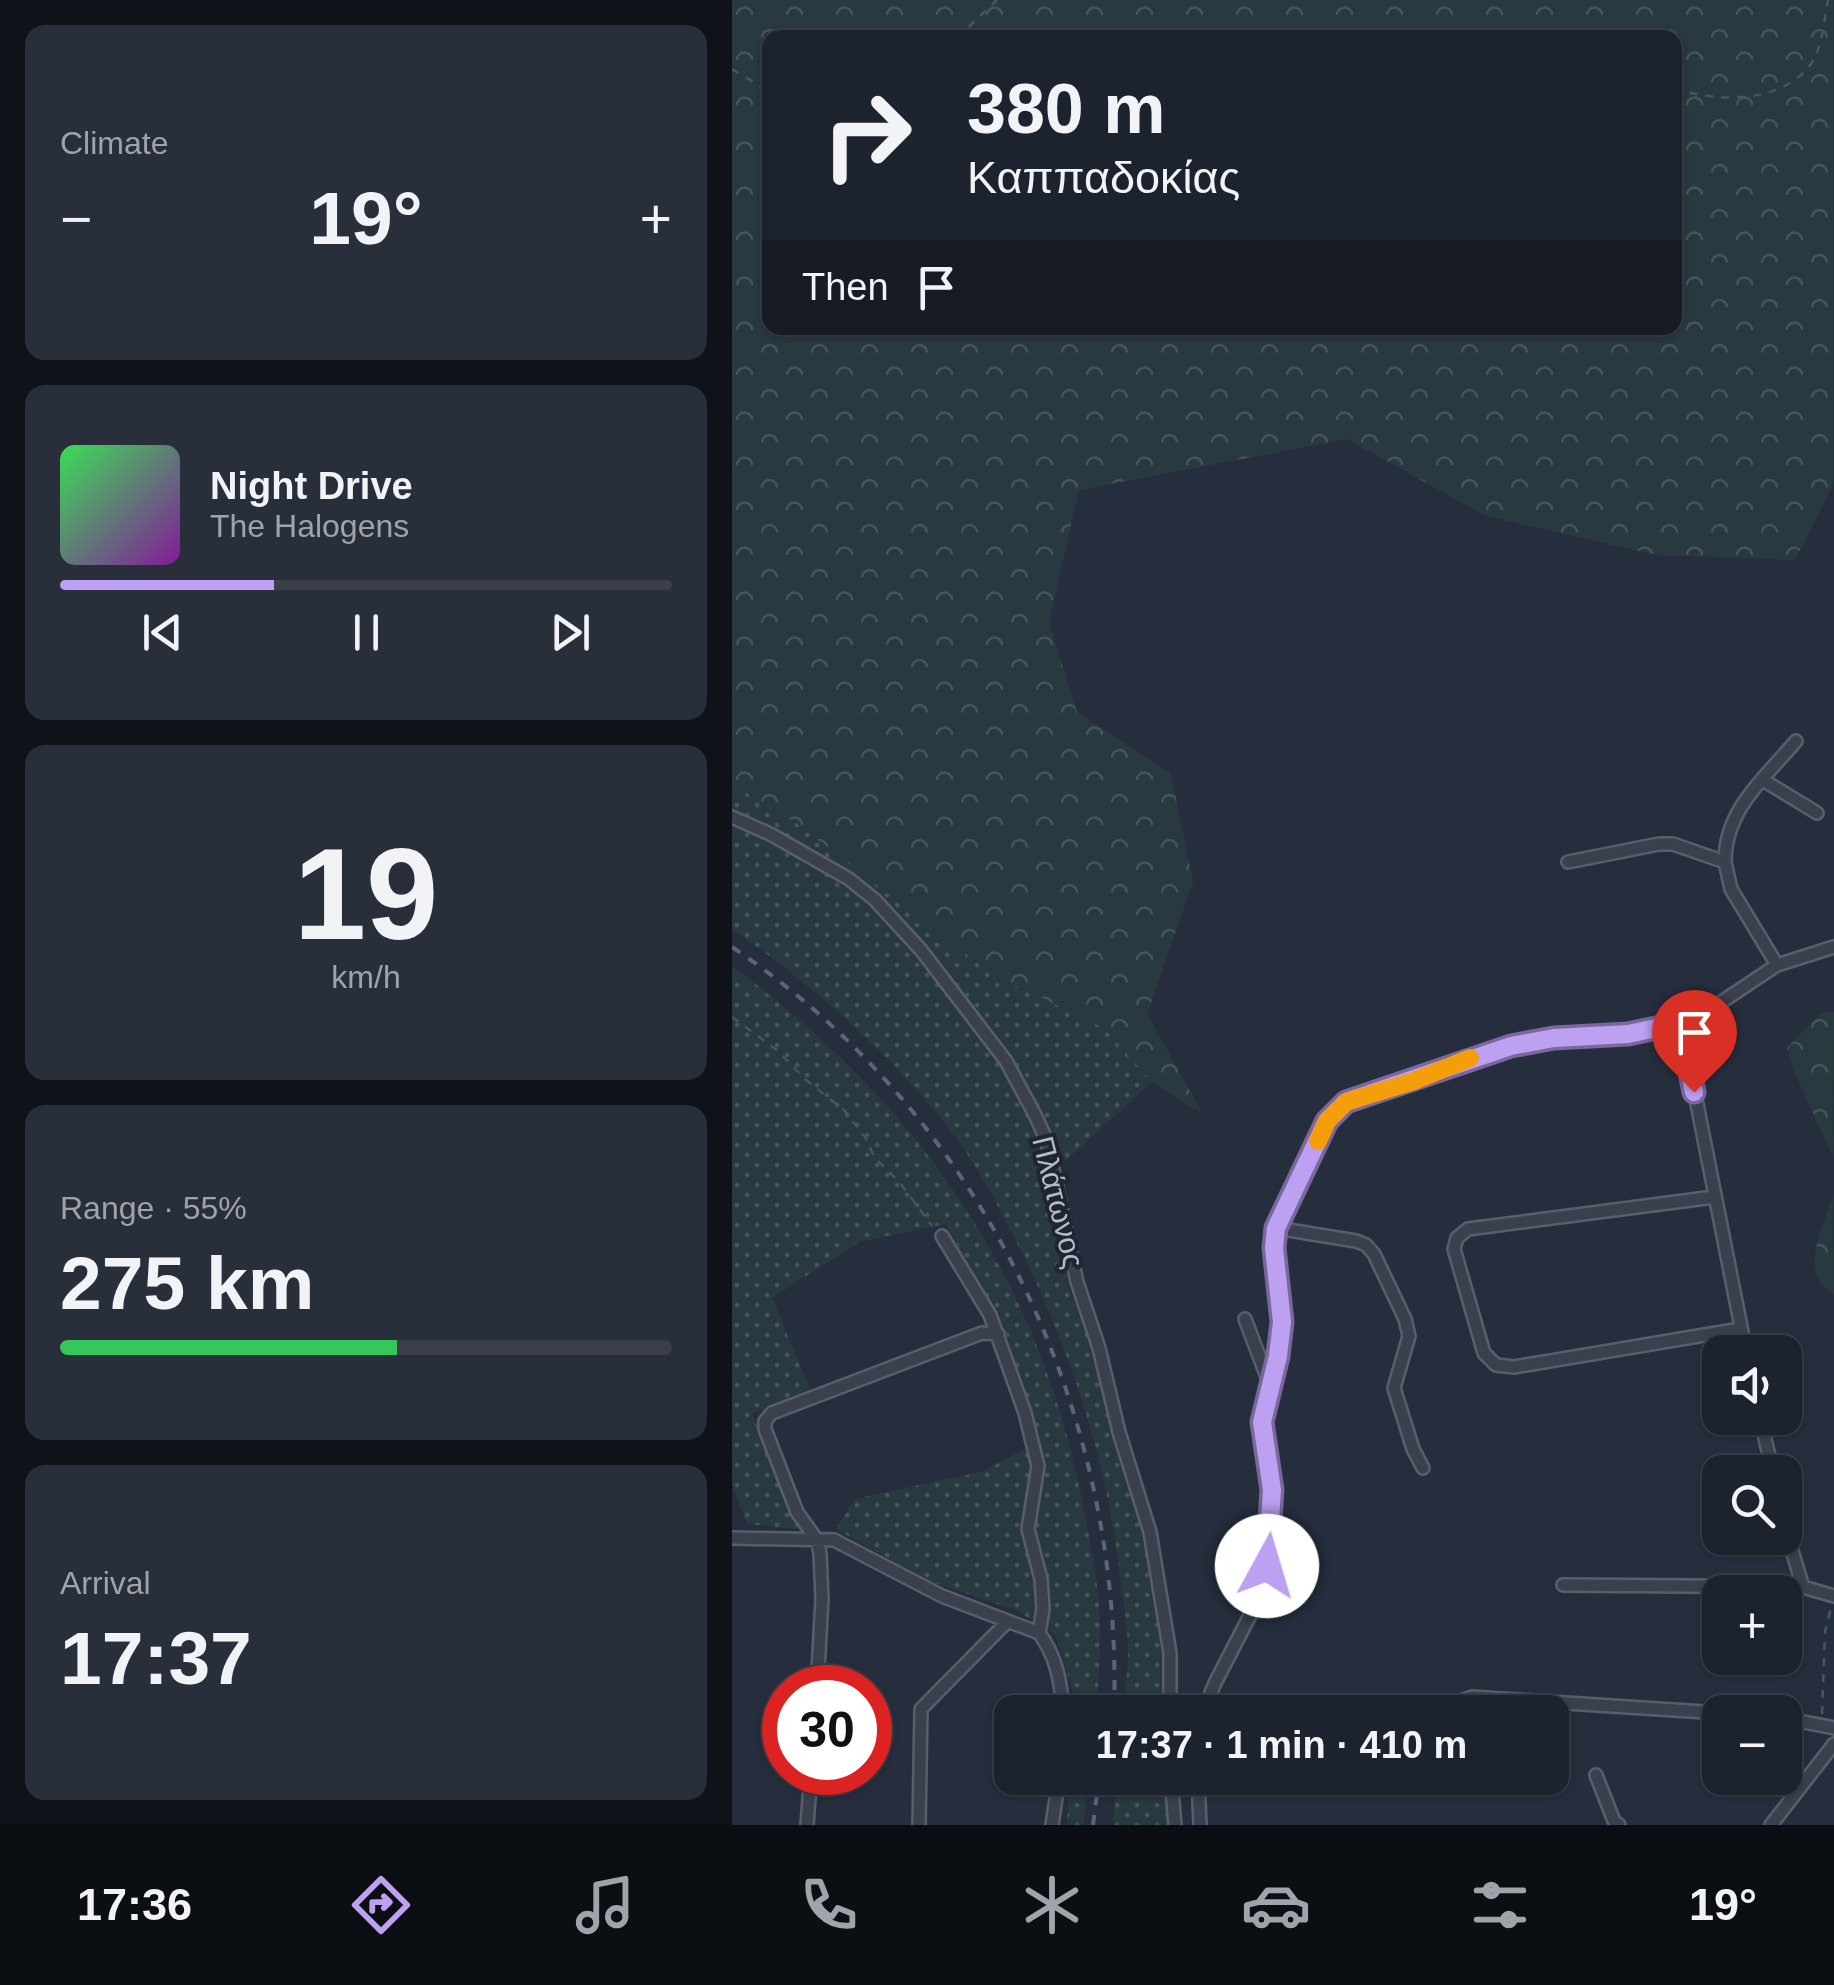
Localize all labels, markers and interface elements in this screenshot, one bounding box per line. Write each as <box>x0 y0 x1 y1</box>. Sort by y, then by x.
icon: right <box>802 70 932 200</box>
text: 380 m <box>967 70 1165 148</box>
text: Climate <box>60 125 168 161</box>
text: Καππαδοκίας <box>967 152 1240 203</box>
text: 19° <box>309 176 423 260</box>
text: − <box>60 188 92 250</box>
text: + <box>640 188 672 250</box>
icon: arrive <box>909 260 964 315</box>
text: Then <box>802 266 889 308</box>
text: Night Drive <box>210 465 413 507</box>
text: The Halogens <box>210 508 409 544</box>
icon: previous <box>135 605 190 660</box>
icon: pause <box>339 605 394 660</box>
icon: next <box>543 605 598 660</box>
text: 19 <box>294 821 438 967</box>
text: km/h <box>331 959 401 995</box>
pin <box>1652 990 1737 1093</box>
icon: arrive <box>1667 1005 1722 1060</box>
street label: Πλάτωνος <box>1026 1133 1091 1271</box>
text: Range · 55% <box>60 1190 247 1226</box>
text: 275 km <box>60 1241 314 1325</box>
map controls <box>1702 1335 1802 1795</box>
button: sound <box>1702 1335 1802 1435</box>
button: search <box>1702 1455 1802 1555</box>
position arrow <box>1215 1514 1319 1618</box>
text: Arrival <box>60 1565 151 1601</box>
button: + <box>1702 1575 1802 1675</box>
text: 17:37 <box>60 1616 252 1700</box>
speed limit sign: 30 <box>762 1665 892 1795</box>
button: − <box>1702 1695 1802 1795</box>
text: 17:37 · 1 min · 410 m <box>1096 1724 1467 1766</box>
icon: directions <box>346 1870 416 1940</box>
icon: music <box>570 1870 640 1940</box>
icon: phone <box>794 1870 864 1940</box>
icon: climate <box>1017 1870 1087 1940</box>
icon: car <box>1241 1870 1311 1940</box>
icon: filters <box>1465 1870 1535 1940</box>
text: 17:36 <box>77 1879 192 1930</box>
text: 19° <box>1689 1879 1757 1930</box>

